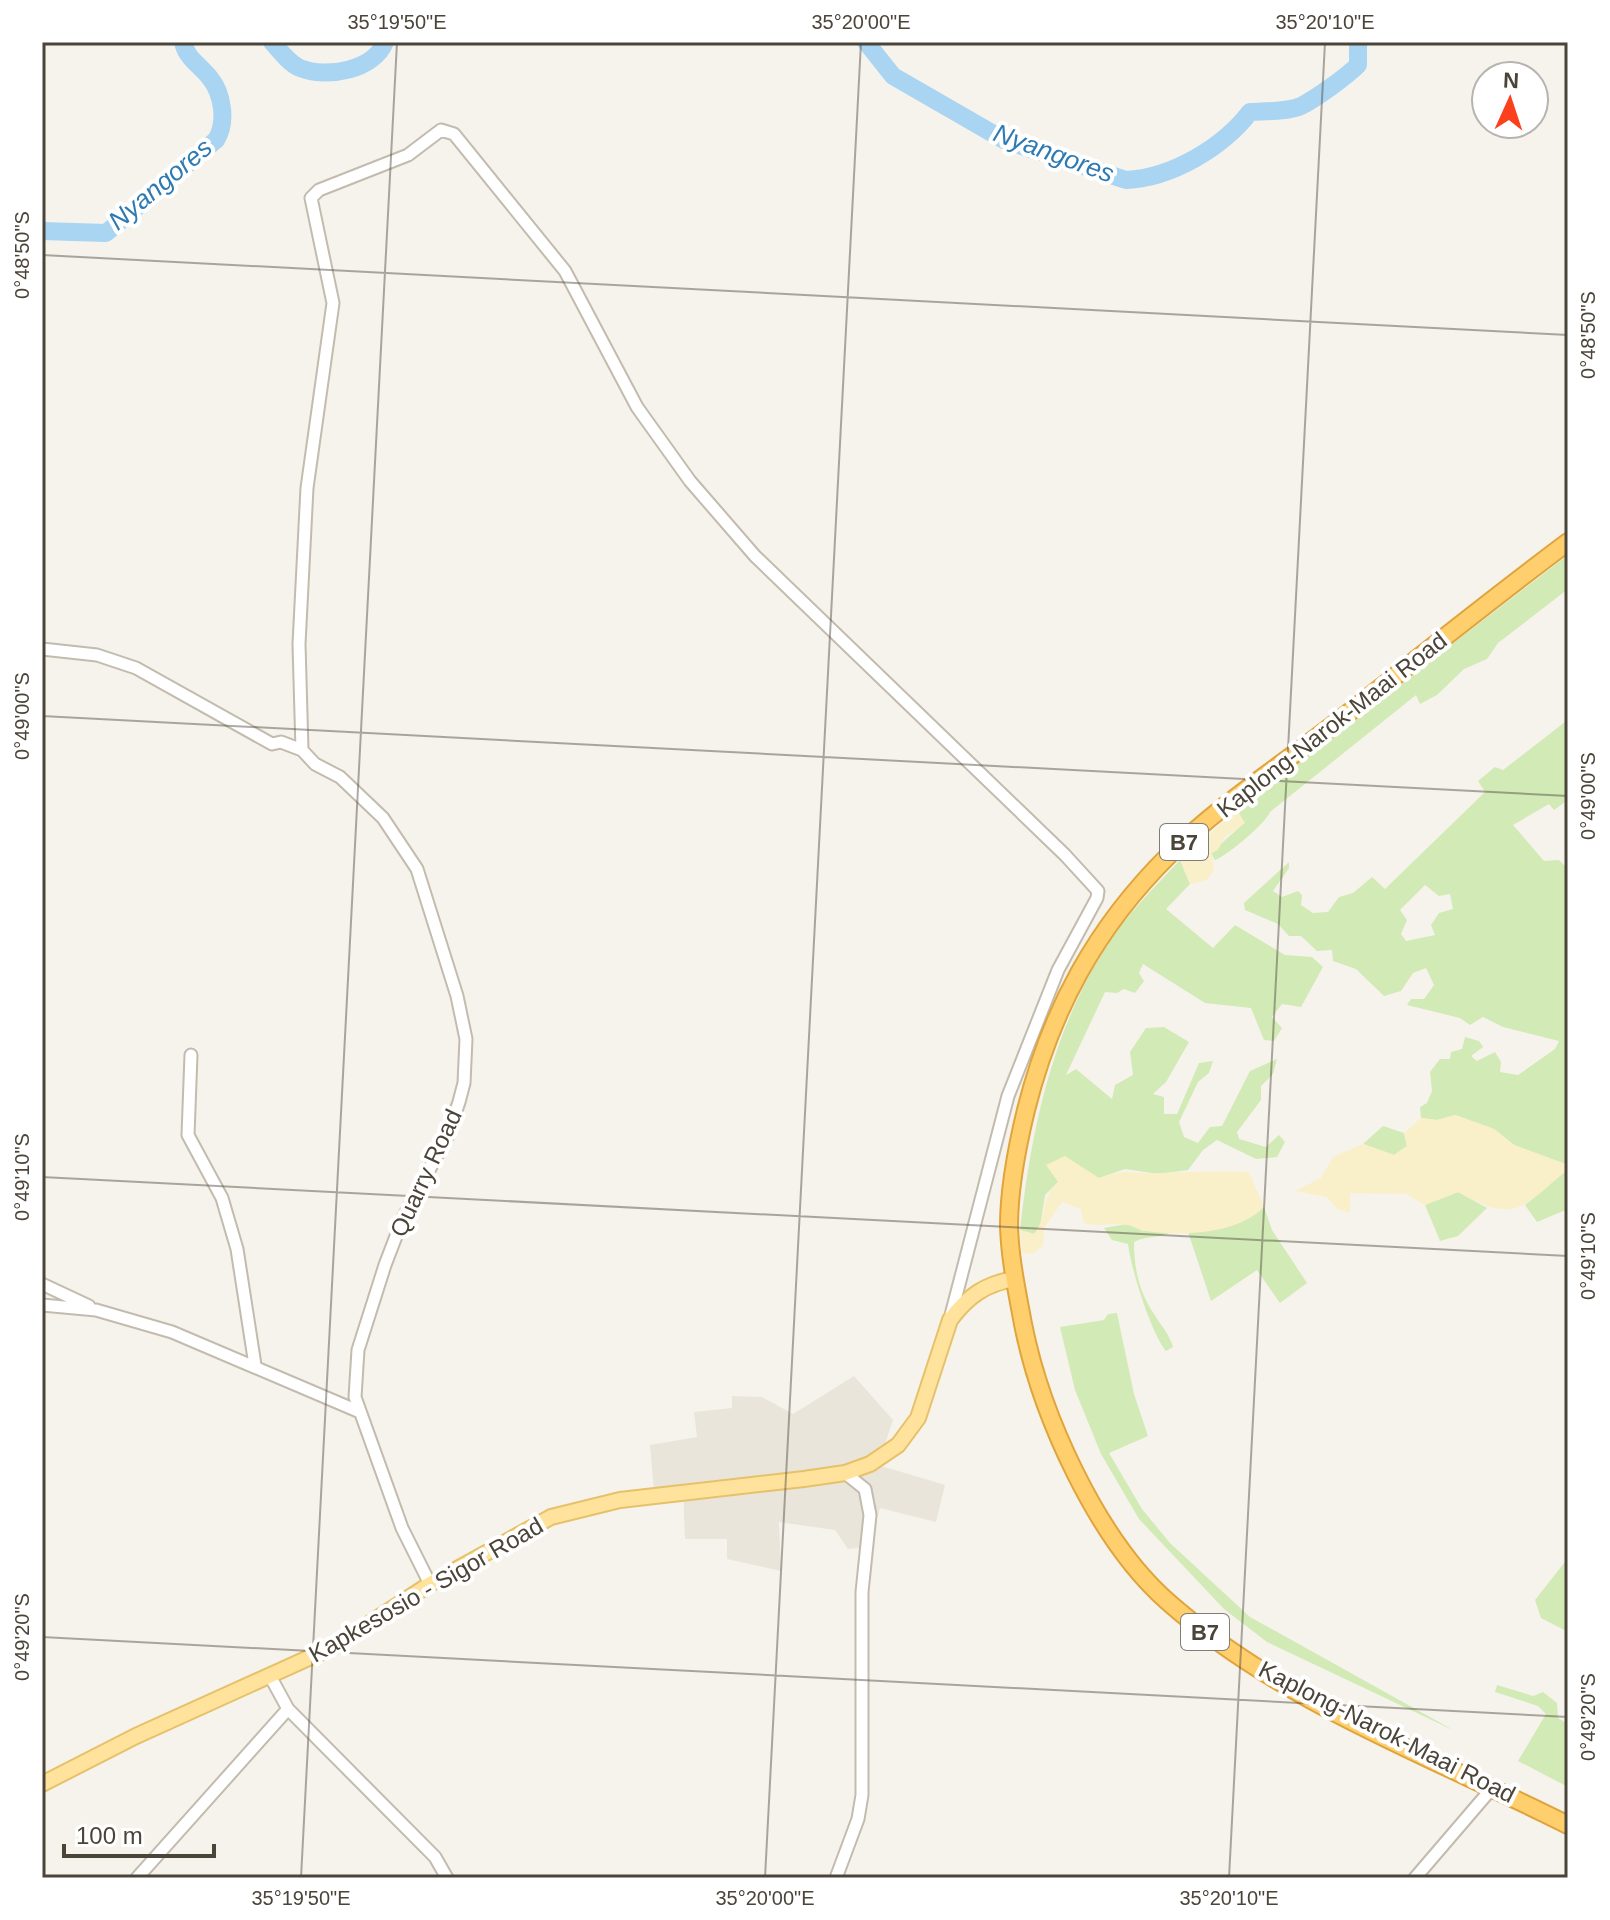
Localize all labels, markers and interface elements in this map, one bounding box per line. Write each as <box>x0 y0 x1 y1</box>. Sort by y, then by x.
text: 35°19'50"E <box>348 11 447 33</box>
text: 35°20'00"E <box>812 11 911 33</box>
text: 35°20'10"E <box>1276 11 1375 33</box>
north arrow <box>1470 60 1550 140</box>
text: N <box>1502 68 1520 93</box>
water label: Nyangores <box>990 117 1118 189</box>
water label: Nyangores <box>102 132 218 236</box>
text: 0°48'50"S <box>11 211 33 299</box>
text: 0°48'50"S <box>1577 291 1599 379</box>
street label: Kaplong-Narok-Maai Road <box>1211 626 1452 823</box>
text: 0°49'00"S <box>11 672 33 760</box>
text: 0°49'00"S <box>1577 752 1599 840</box>
road number: B7 <box>1160 824 1208 860</box>
street label: Quarry Road <box>384 1105 467 1241</box>
text: 0°49'10"S <box>11 1133 33 1221</box>
text: 0°49'10"S <box>1577 1212 1599 1300</box>
street label: Kapkesosio - Sigor Road <box>304 1512 547 1668</box>
text: 0°49'20"S <box>11 1593 33 1681</box>
road number: B7 <box>1181 1614 1229 1650</box>
street label: Kaplong-Narok-Maai Road <box>1255 1655 1520 1808</box>
text: 0°49'20"S <box>1577 1673 1599 1761</box>
scale bar <box>64 1808 214 1858</box>
text: 100 m <box>76 1822 143 1849</box>
text: 35°19'50"E <box>252 1887 351 1909</box>
text: 35°20'00"E <box>716 1887 815 1909</box>
text: 35°20'10"E <box>1180 1887 1279 1909</box>

